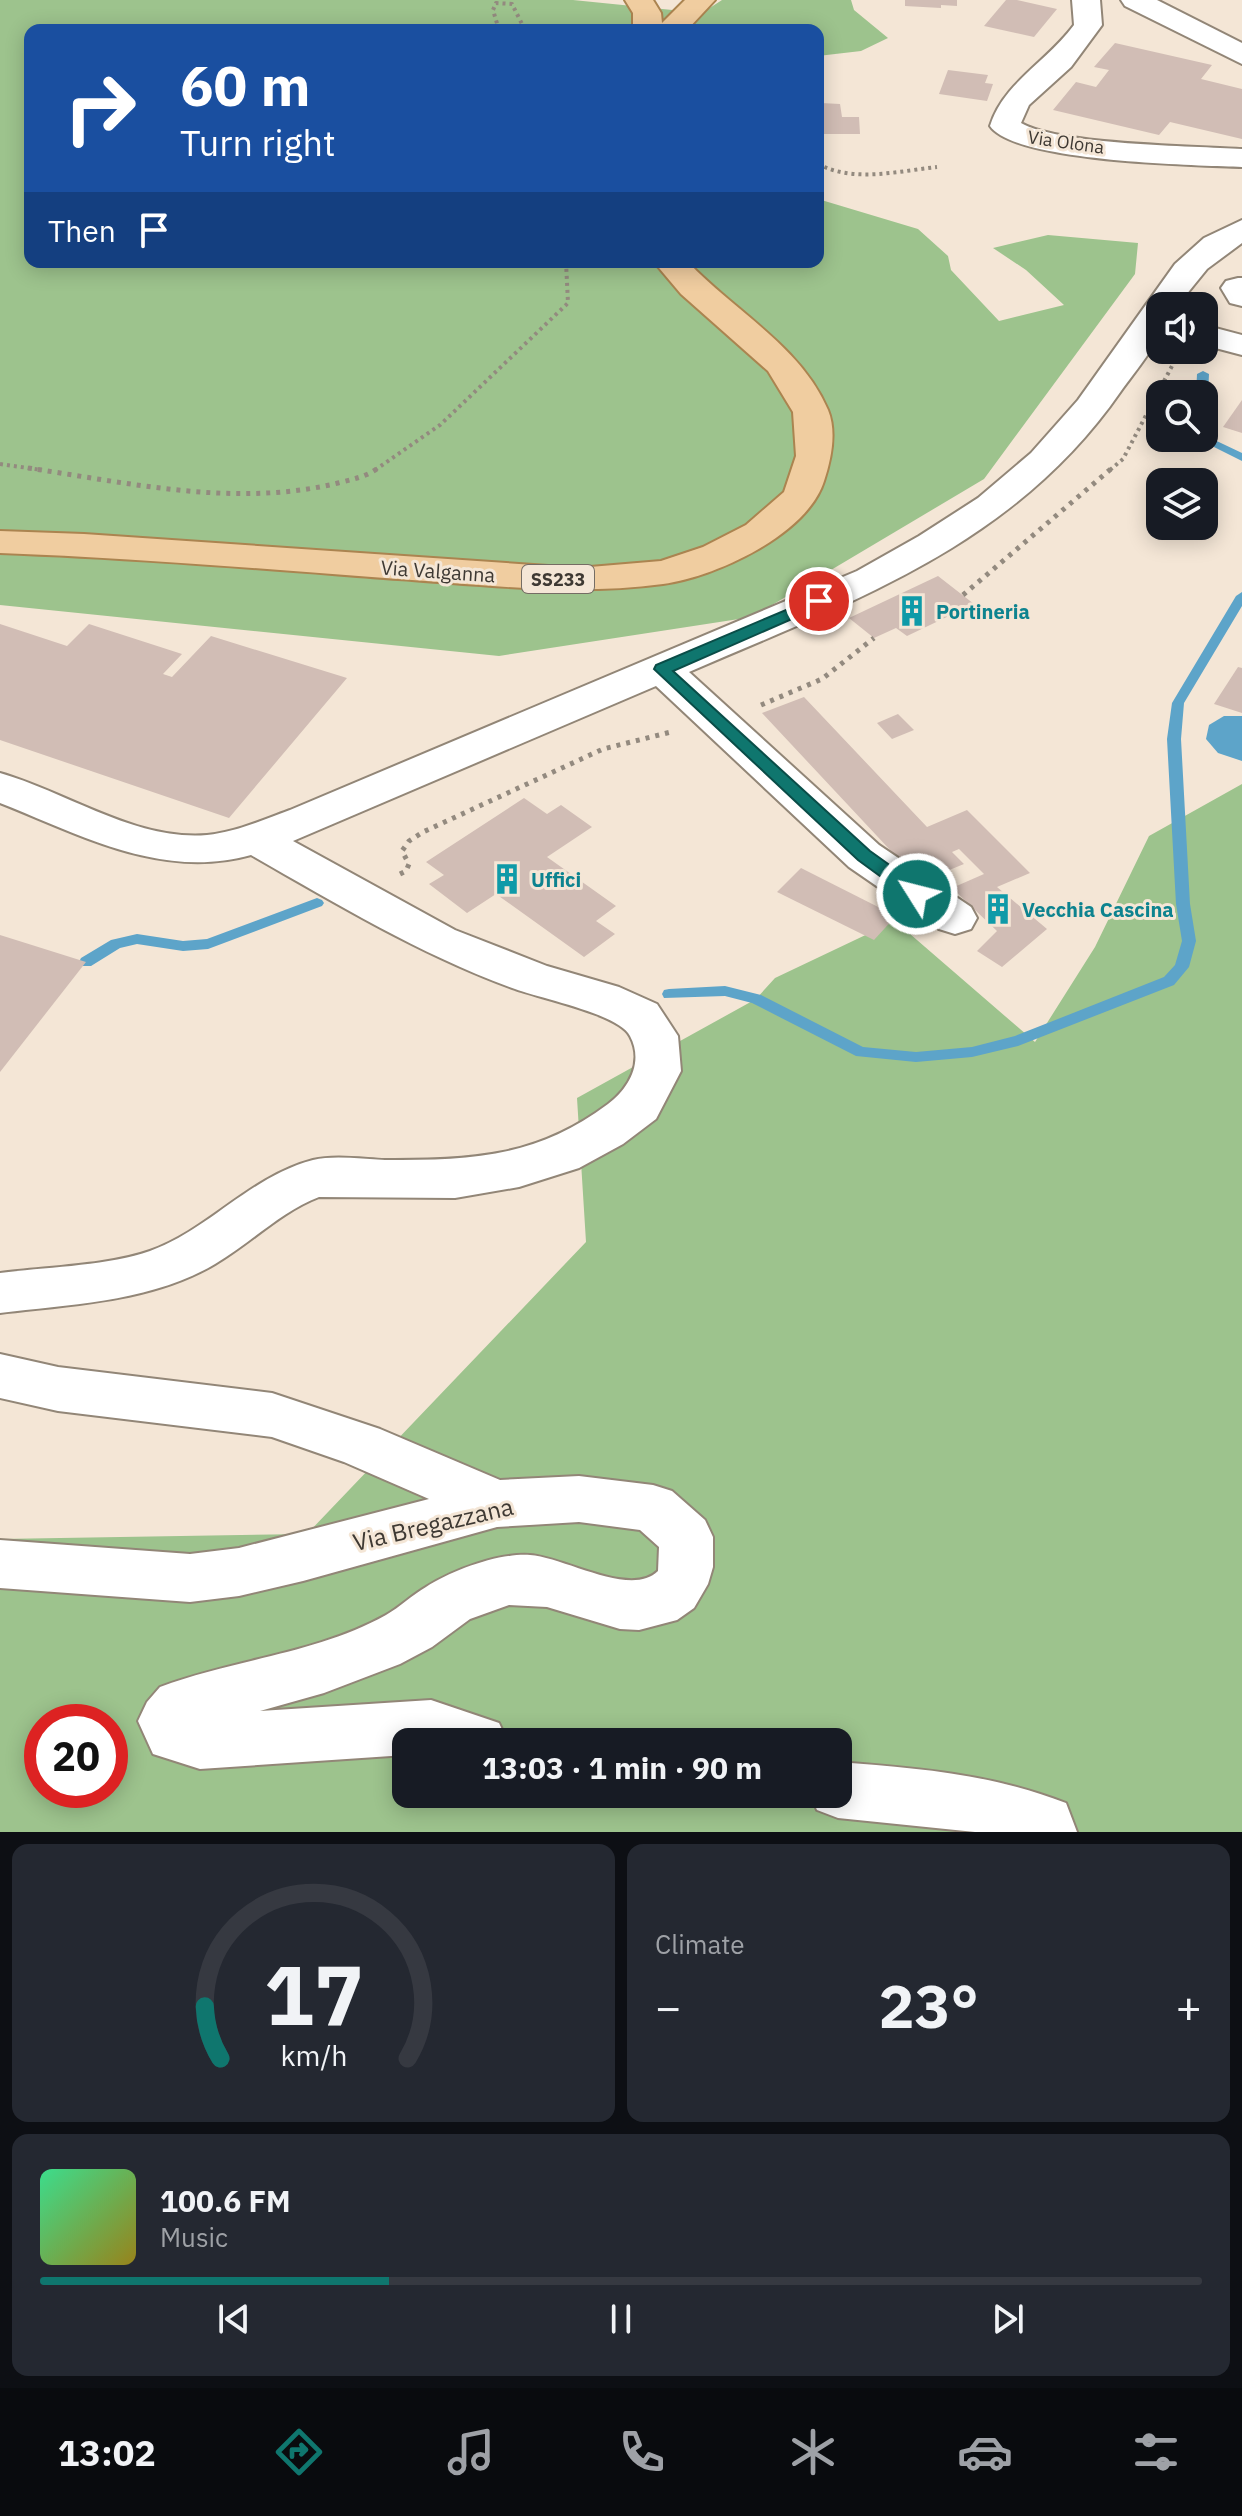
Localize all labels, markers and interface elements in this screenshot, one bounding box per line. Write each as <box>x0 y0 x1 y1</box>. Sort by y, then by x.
text: 60 m <box>180 49 310 121</box>
icon: right <box>48 56 152 160</box>
text: Turn right <box>180 119 336 166</box>
street label: Via Olona <box>1026 125 1106 159</box>
icon: arrive <box>132 208 176 252</box>
text: Then <box>48 211 116 250</box>
map controls <box>1146 292 1218 540</box>
button: sound <box>1146 292 1218 364</box>
button: search <box>1146 380 1218 452</box>
button: layers <box>1146 468 1218 540</box>
street label: Via Valganna <box>380 554 497 588</box>
road number: SS233 <box>522 565 594 593</box>
pin <box>785 567 853 635</box>
icon: arrive <box>797 579 841 623</box>
building icon: Portineria <box>895 594 929 628</box>
place label: Portineria <box>936 598 1030 625</box>
position arrow <box>875 852 959 936</box>
building icon: Uffici <box>490 862 524 896</box>
place label: Uffici <box>531 866 581 893</box>
building icon: Vecchia Cascina <box>981 892 1015 926</box>
place label: Vecchia Cascina <box>1022 896 1174 923</box>
street label: Via Bregazzana <box>350 1490 516 1558</box>
speed limit sign: 20 <box>24 1704 128 1808</box>
text: 13:03 · 1 min · 90 m <box>482 1748 762 1787</box>
text: Climate <box>655 1927 745 1961</box>
text: 17 <box>264 1940 363 2048</box>
text: 23° <box>878 1966 979 2045</box>
text: − <box>655 1978 681 2035</box>
text: + <box>1176 1978 1202 2035</box>
text: km/h <box>280 2037 347 2074</box>
text: 100.6 FM <box>160 2181 291 2220</box>
text: Music <box>160 2220 228 2254</box>
icon: previous <box>212 2297 256 2341</box>
icon: pause <box>599 2297 643 2341</box>
icon: next <box>986 2297 1030 2341</box>
icon: directions <box>271 2424 327 2480</box>
icon: music <box>443 2424 499 2480</box>
icon: phone <box>614 2424 670 2480</box>
icon: climate <box>785 2424 841 2480</box>
icon: car <box>957 2424 1013 2480</box>
icon: filters <box>1128 2424 1184 2480</box>
text: 13:02 <box>58 2429 156 2476</box>

